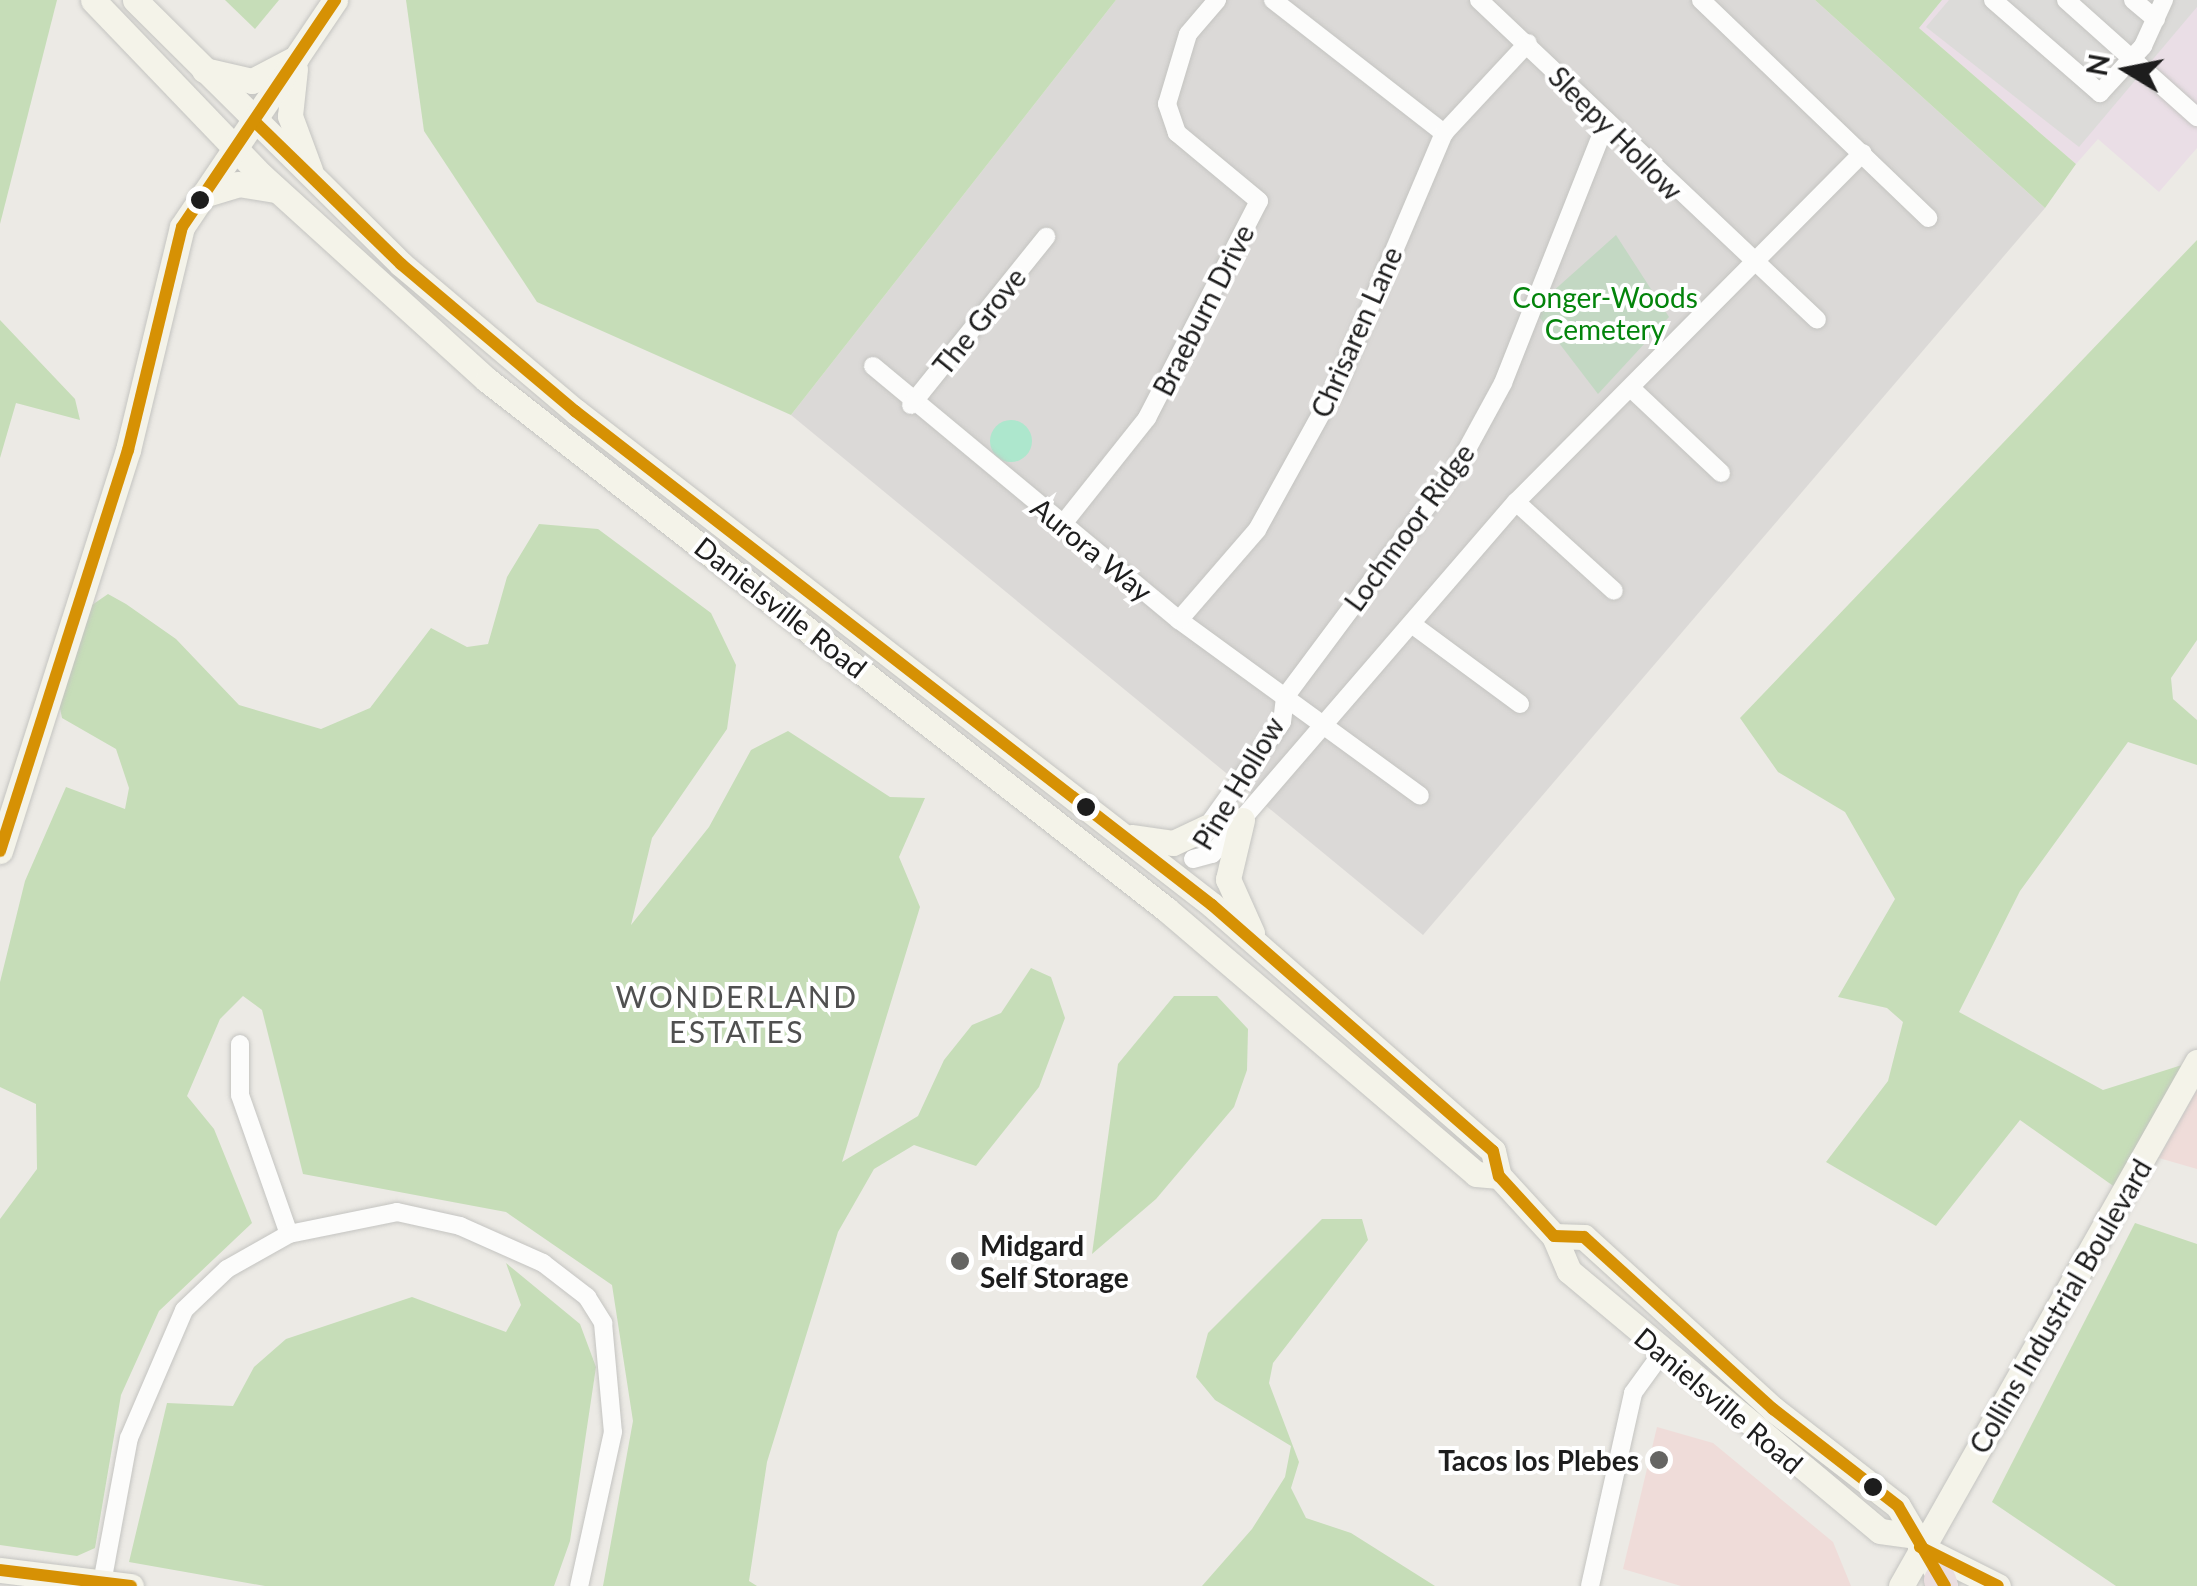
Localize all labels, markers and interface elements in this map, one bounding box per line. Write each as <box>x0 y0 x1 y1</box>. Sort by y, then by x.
north arrow <box>2077 20 2177 120</box>
text: N <box>2079 51 2116 78</box>
street label: Sleepy Hollow <box>1542 59 1690 207</box>
unlabelled marker <box>190 190 210 210</box>
street label: Braeburn Drive <box>1145 219 1261 401</box>
street label: Chrisaren Lane <box>1303 241 1409 423</box>
street label: The Grove <box>926 261 1032 381</box>
park label: Conger-Woods Cemetery <box>1512 280 1698 346</box>
street label: Lochmoor Ridge <box>1337 437 1481 617</box>
street label: Aurora Way <box>1025 490 1159 608</box>
street label: Danielsville Road <box>688 529 874 685</box>
street label: Pine Hollow <box>1185 711 1291 855</box>
unlabelled marker <box>1076 797 1096 817</box>
district label: WONDERLAND ESTATES <box>615 978 859 1048</box>
street label: Collins Industrial Boulevard <box>1962 1153 2158 1459</box>
place label: Midgard Self Storage <box>980 1228 1129 1294</box>
marker: Midgard Self Storage <box>949 1250 971 1272</box>
street label: Danielsville Road <box>1628 1320 1810 1480</box>
place label: Tacos los Plebes <box>1438 1443 1639 1477</box>
marker: Tacos los Plebes <box>1648 1449 1670 1471</box>
unlabelled marker <box>1863 1477 1883 1497</box>

